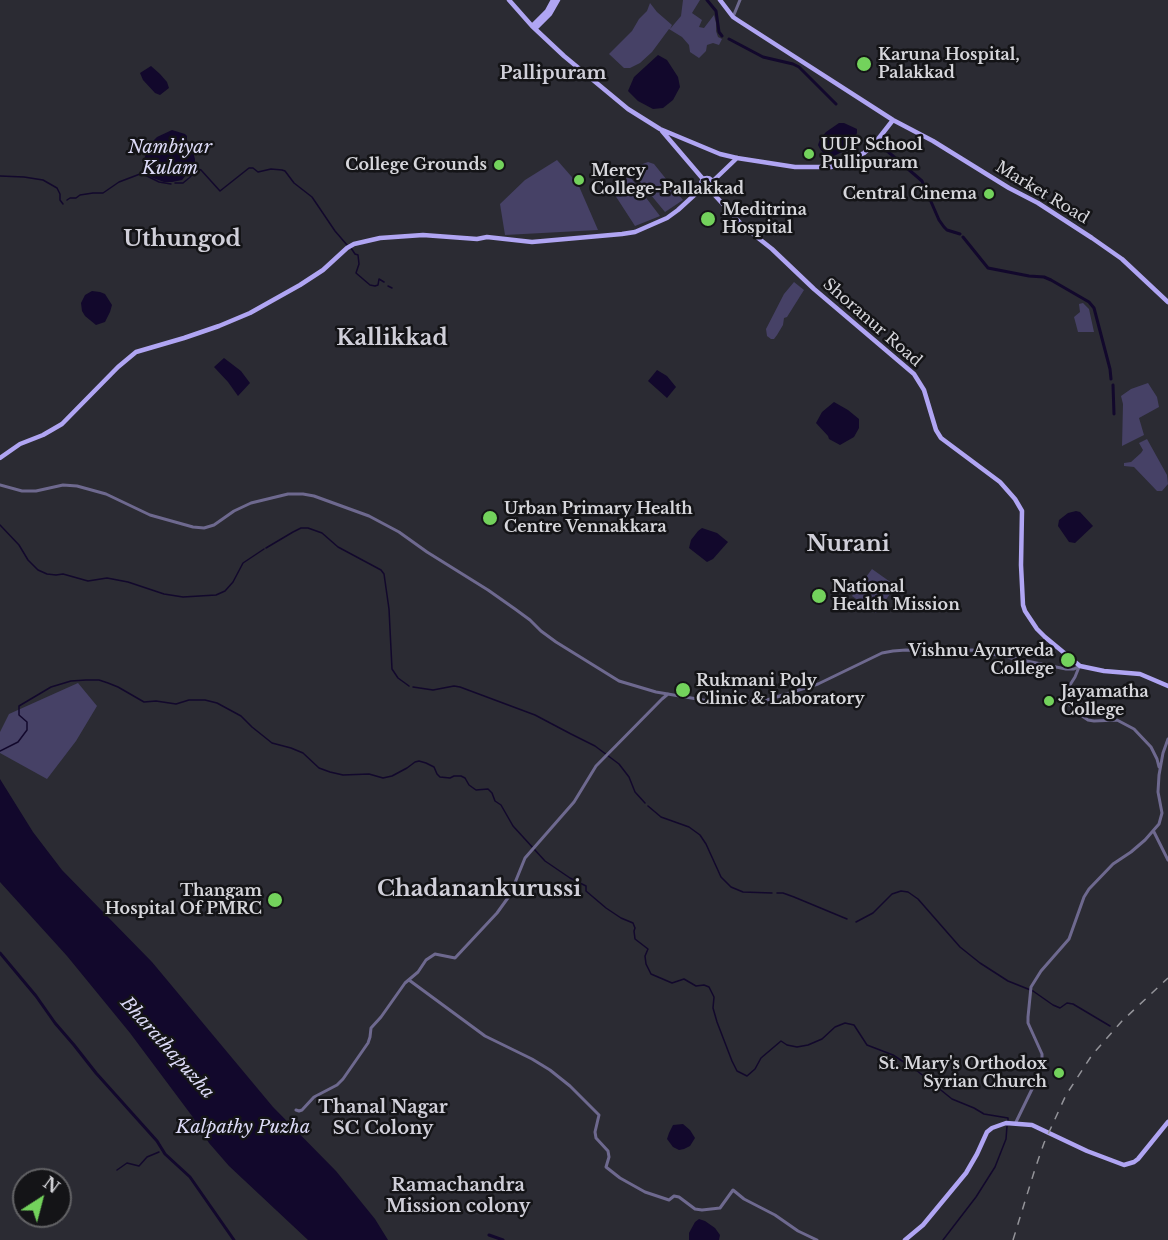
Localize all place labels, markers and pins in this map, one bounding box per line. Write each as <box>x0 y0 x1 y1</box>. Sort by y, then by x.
place label: Karuna Hospital, Palakkad <box>878 45 1020 83</box>
marker: Karuna Hospital, Palakkad <box>855 55 873 73</box>
place label: UUP School Pullipuram <box>821 135 923 173</box>
marker: UUP School Pullipuram <box>802 147 816 161</box>
place label: College Grounds <box>345 155 487 175</box>
marker: College Grounds <box>492 158 506 172</box>
place label: Mercy College-Pallakkad <box>591 161 744 199</box>
marker: Mercy College-Pallakkad <box>572 173 586 187</box>
place label: Central Cinema <box>843 184 977 204</box>
marker: Central Cinema <box>982 187 996 201</box>
place label: Meditrina Hospital <box>722 200 807 238</box>
marker: Meditrina Hospital <box>699 210 717 228</box>
place label: Urban Primary Health Centre Vennakkara <box>504 499 693 537</box>
marker: Urban Primary Health Centre Vennakkara <box>481 509 499 527</box>
place label: National Health Mission <box>832 577 960 615</box>
marker: National Health Mission <box>810 587 828 605</box>
place label: Vishnu Ayurveda College <box>909 641 1054 679</box>
marker: Vishnu Ayurveda College <box>1059 651 1077 669</box>
place label: Rukmani Poly Clinic & Laboratory <box>696 671 865 709</box>
marker: Rukmani Poly Clinic & Laboratory <box>674 681 692 699</box>
place label: Jayamatha College <box>1061 682 1149 720</box>
marker: Jayamatha College <box>1042 694 1056 708</box>
place label: Thangam Hospital Of PMRC <box>105 881 262 919</box>
marker: Thangam Hospital Of PMRC <box>266 891 284 909</box>
place label: St. Mary's Orthodox Syrian Church <box>878 1054 1047 1092</box>
marker: St. Mary's Orthodox Syrian Church <box>1052 1066 1066 1080</box>

